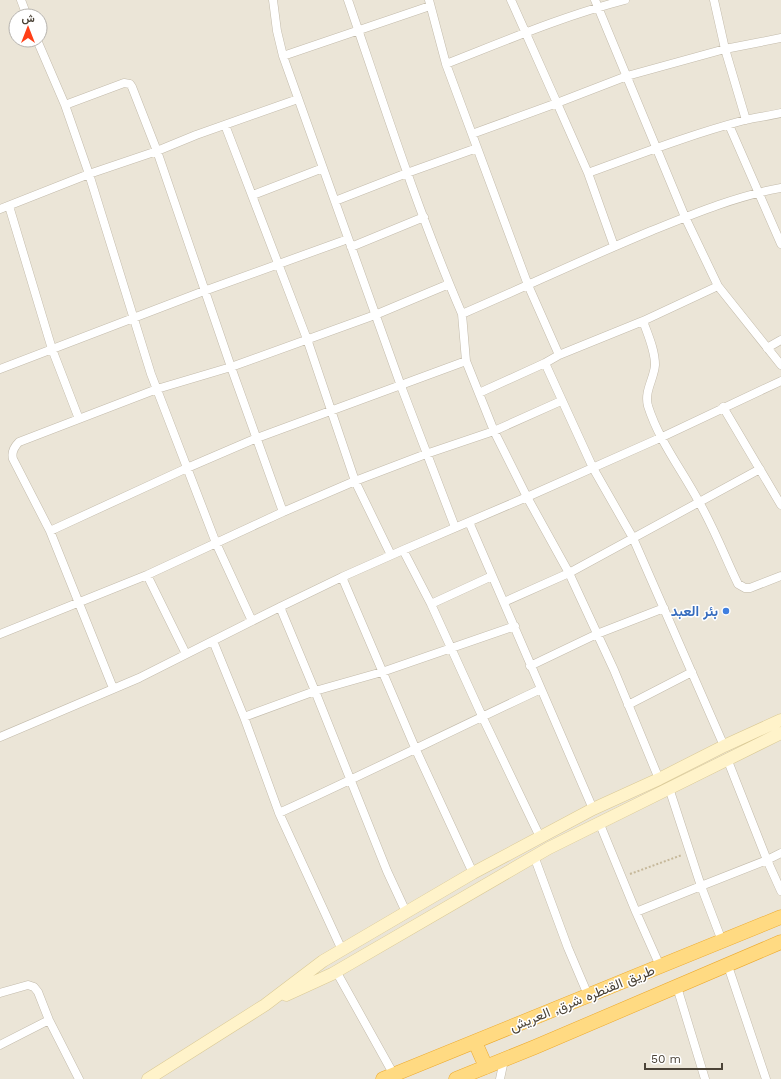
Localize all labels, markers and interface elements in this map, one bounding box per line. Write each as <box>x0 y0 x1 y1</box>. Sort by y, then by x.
north arrow <box>8 8 48 48</box>
text: ش <box>21 12 35 25</box>
place label: بئر العبد <box>671 603 718 620</box>
marker: بئر العبد <box>721 606 731 616</box>
street label: طريق القنطره شرق, العريش <box>507 962 657 1035</box>
scale bar <box>645 1045 722 1071</box>
text: 50 m <box>651 1052 681 1066</box>

